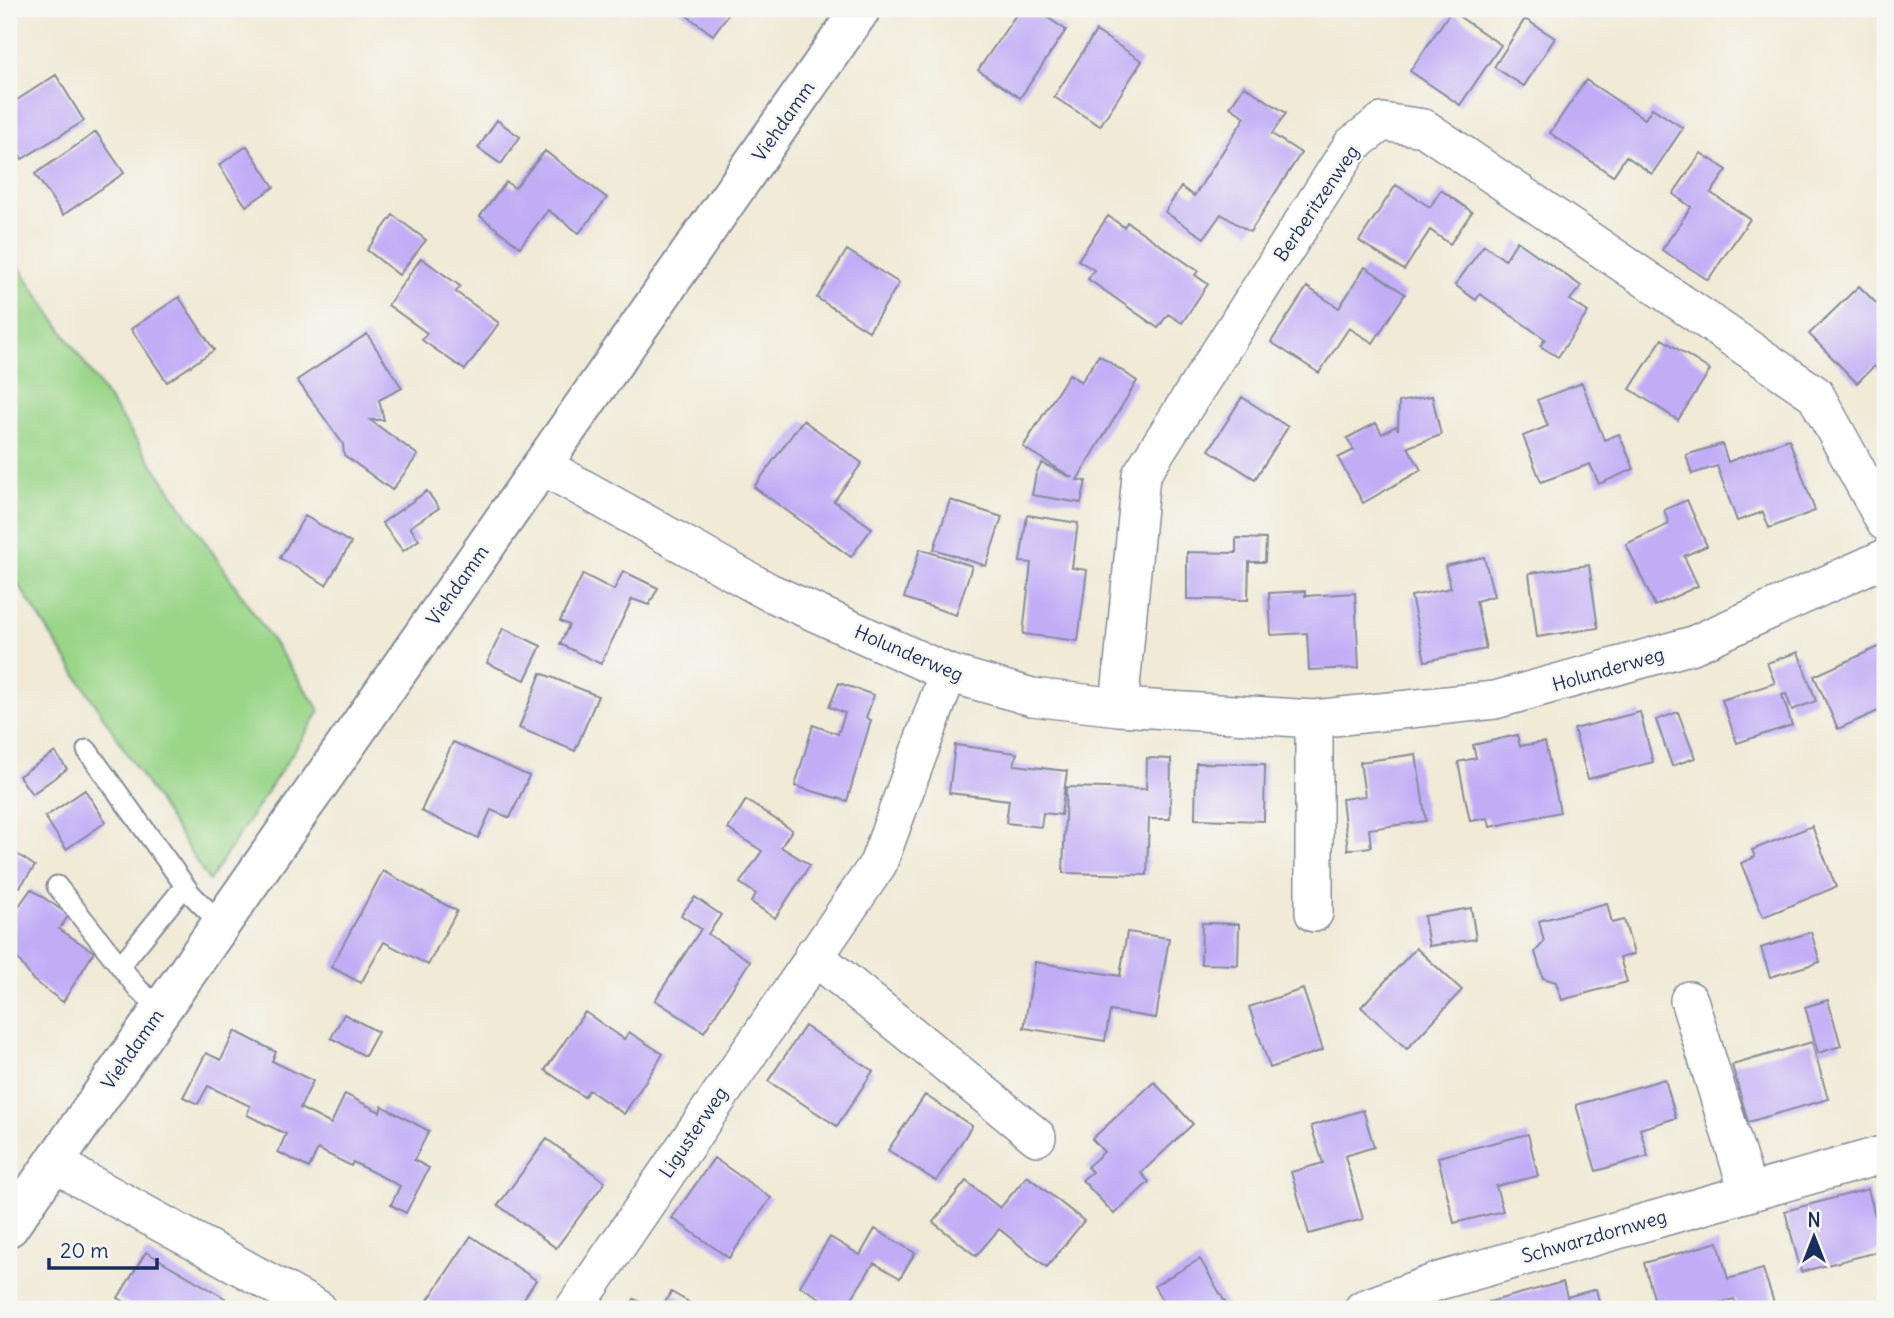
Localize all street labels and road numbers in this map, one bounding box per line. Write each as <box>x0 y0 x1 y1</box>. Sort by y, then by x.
street label: Viehdamm <box>747 76 819 166</box>
street label: Berberitzenweg <box>1268 140 1364 266</box>
street label: Viehdamm <box>421 540 493 630</box>
street label: Holunderweg <box>851 619 967 687</box>
street label: Holunderweg <box>1549 642 1667 696</box>
street label: Viehdamm <box>96 1004 168 1094</box>
street label: Ligusterweg <box>654 1082 732 1182</box>
street label: Schwarzdornweg <box>1519 1204 1669 1268</box>

